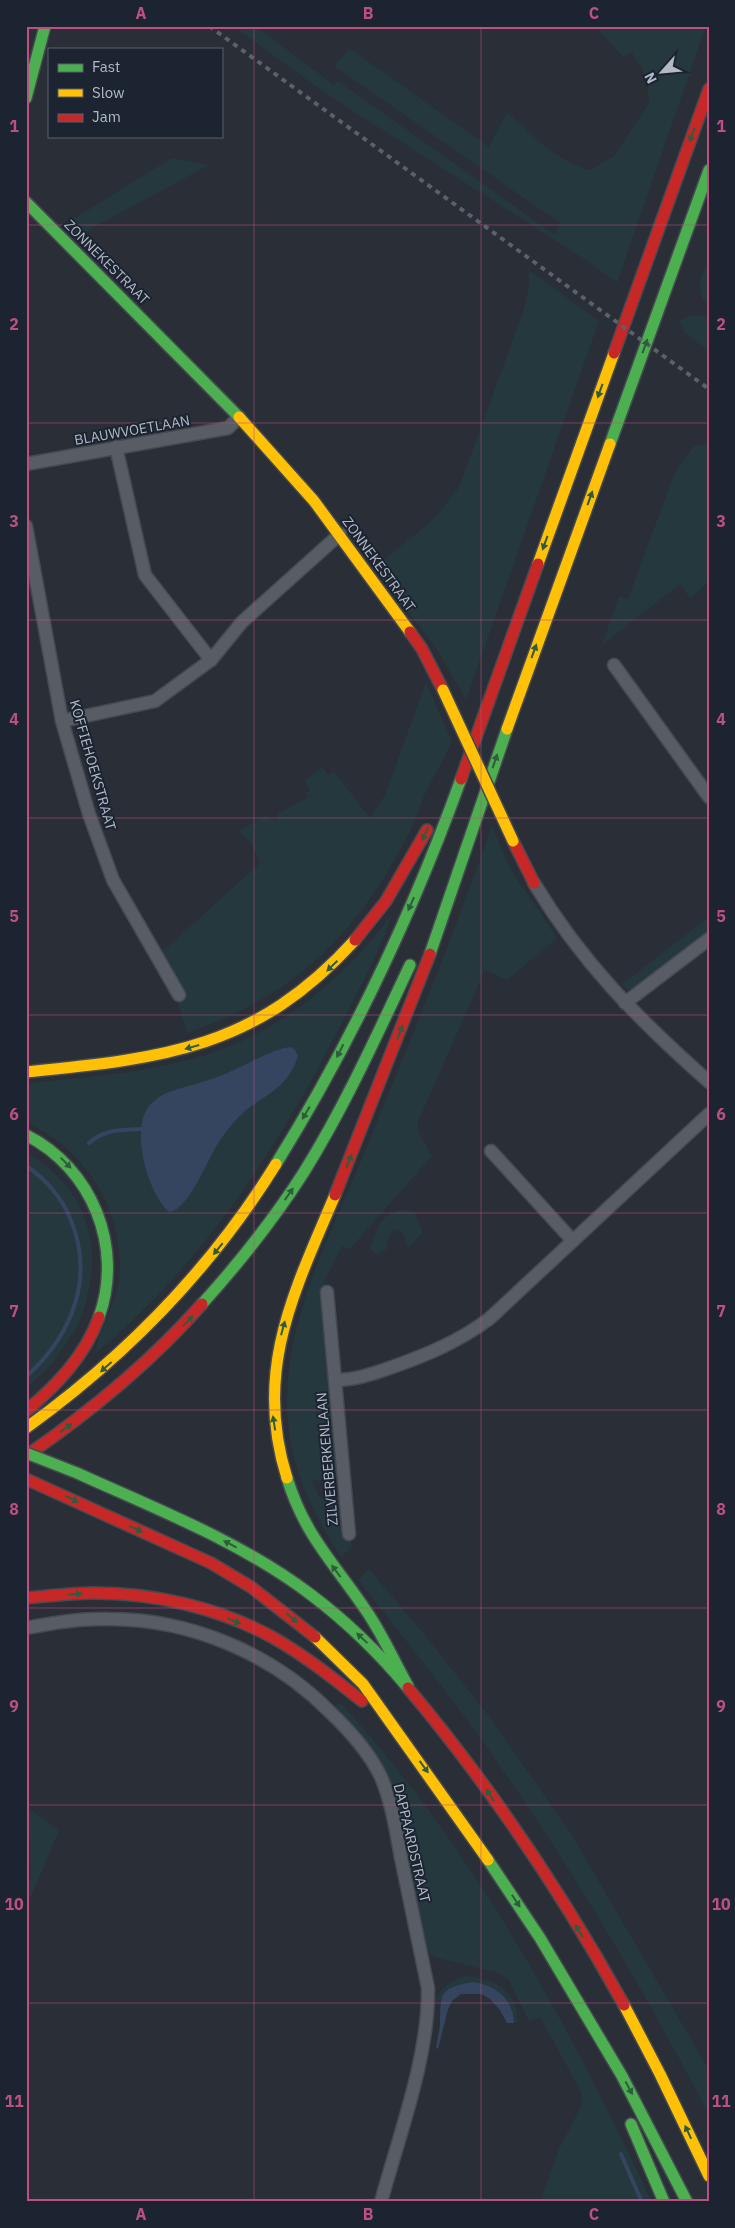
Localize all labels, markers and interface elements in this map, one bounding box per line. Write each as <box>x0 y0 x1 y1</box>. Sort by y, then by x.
text: A <box>136 3 147 23</box>
text: B <box>363 3 374 23</box>
text: C <box>589 3 599 23</box>
legend <box>48 48 222 138</box>
north arrow <box>638 48 688 98</box>
text: Fast <box>92 57 120 76</box>
text: N <box>640 69 661 87</box>
text: Slow <box>92 83 125 102</box>
text: Jam <box>92 107 121 126</box>
text: 1 <box>9 116 19 136</box>
text: 1 <box>716 116 726 136</box>
one-way arrow <box>688 128 696 143</box>
street label: ZONNEKESTRAAT <box>61 216 153 308</box>
text: 2 <box>9 314 19 334</box>
text: 2 <box>716 314 726 334</box>
one-way arrow <box>642 338 649 353</box>
one-way arrow <box>596 383 603 398</box>
street label: BLAUWVOETLAAN <box>73 411 191 449</box>
one-way arrow <box>587 491 594 506</box>
text: 3 <box>9 511 19 531</box>
text: 3 <box>716 511 726 531</box>
street label: ZONNEKESTRAAT <box>339 513 419 615</box>
one-way arrow <box>541 536 548 551</box>
one-way arrow <box>530 643 538 658</box>
street label: KOFFIEHOEKSTRAAT <box>66 698 120 832</box>
text: 4 <box>9 709 19 729</box>
text: 4 <box>716 709 726 729</box>
one-way arrow <box>492 754 499 769</box>
one-way arrow <box>421 827 429 842</box>
one-way arrow <box>406 897 414 911</box>
text: 5 <box>9 906 19 926</box>
text: 5 <box>716 906 726 926</box>
one-way arrow <box>326 960 338 972</box>
one-way arrow <box>396 1025 404 1039</box>
one-way arrow <box>185 1043 200 1051</box>
one-way arrow <box>336 1043 344 1058</box>
text: 6 <box>9 1104 19 1124</box>
text: 6 <box>716 1104 726 1124</box>
one-way arrow <box>302 1106 310 1120</box>
one-way arrow <box>345 1154 353 1168</box>
one-way arrow <box>60 1157 72 1169</box>
one-way arrow <box>284 1187 294 1200</box>
one-way arrow <box>212 1242 223 1255</box>
text: 7 <box>9 1301 19 1321</box>
text: 7 <box>716 1301 726 1321</box>
one-way arrow <box>182 1315 194 1327</box>
one-way arrow <box>279 1321 287 1336</box>
one-way arrow <box>100 1361 112 1373</box>
street label: ZILVERBERKENLAAN <box>312 1391 342 1527</box>
one-way arrow <box>270 1414 278 1430</box>
one-way arrow <box>59 1423 73 1433</box>
one-way arrow <box>65 1495 79 1503</box>
text: 8 <box>9 1499 19 1519</box>
text: 8 <box>716 1499 726 1519</box>
one-way arrow <box>129 1525 143 1533</box>
one-way arrow <box>223 1540 238 1548</box>
one-way arrow <box>331 1564 341 1578</box>
one-way arrow <box>67 1590 83 1598</box>
one-way arrow <box>285 1613 298 1623</box>
one-way arrow <box>227 1617 241 1625</box>
one-way arrow <box>356 1632 368 1644</box>
text: 9 <box>9 1696 19 1716</box>
text: 9 <box>716 1696 726 1716</box>
one-way arrow <box>419 1761 429 1774</box>
street label: DAPPAARDSTRAAT <box>390 1782 434 1904</box>
one-way arrow <box>485 1788 495 1801</box>
text: 10 <box>4 1894 24 1914</box>
text: 10 <box>711 1894 731 1914</box>
one-way arrow <box>511 1895 521 1908</box>
one-way arrow <box>574 1924 584 1937</box>
one-way arrow <box>625 2081 633 2096</box>
text: 11 <box>4 2091 24 2111</box>
text: 11 <box>711 2091 731 2111</box>
one-way arrow <box>684 2125 692 2139</box>
text: A <box>136 2204 147 2224</box>
text: B <box>363 2204 374 2224</box>
text: C <box>589 2204 599 2224</box>

